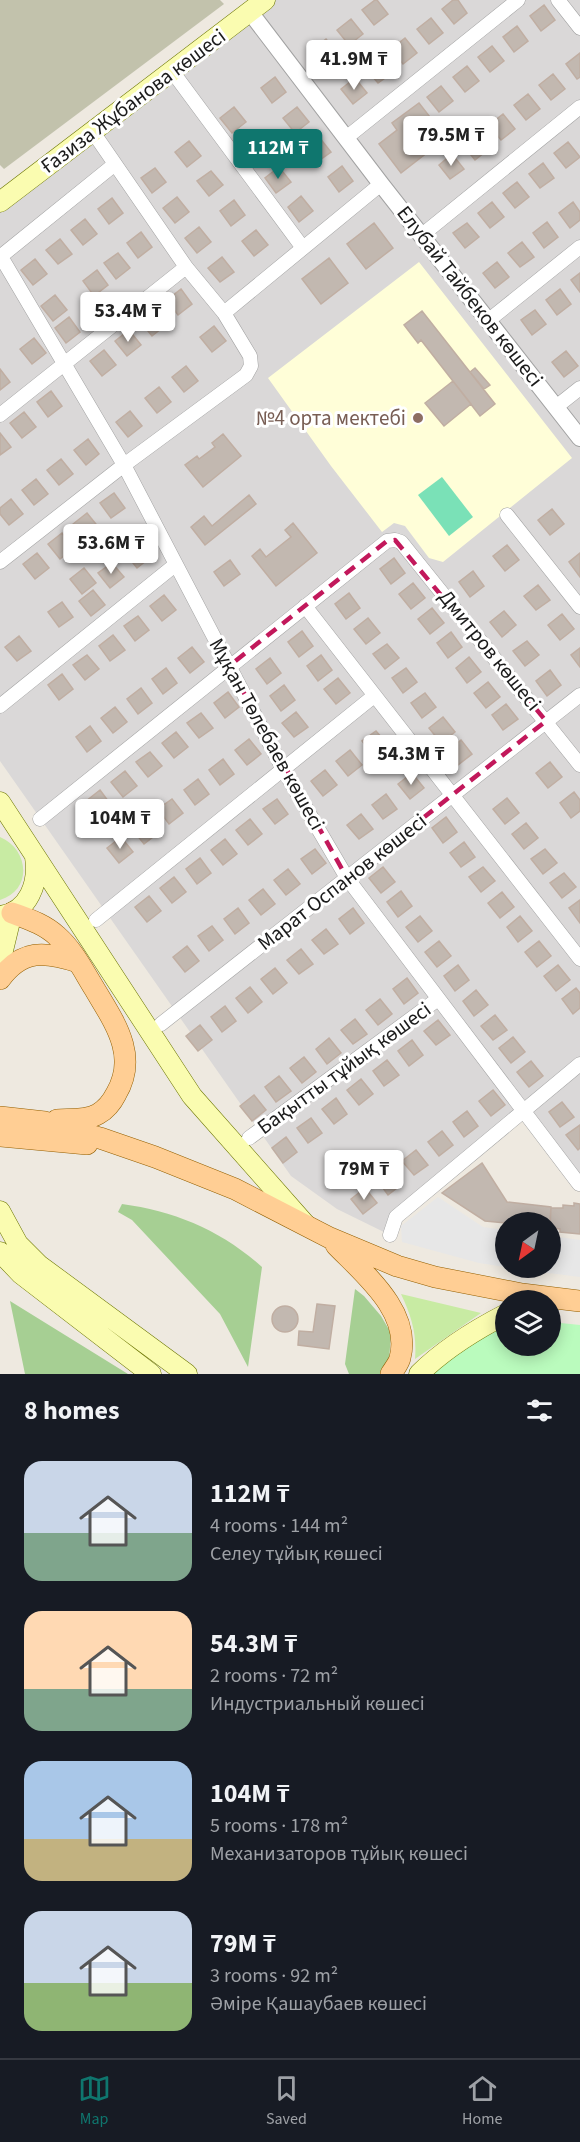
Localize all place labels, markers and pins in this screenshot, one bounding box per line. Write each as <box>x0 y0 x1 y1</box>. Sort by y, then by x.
pin: 41.9M ₸ <box>299 40 409 91</box>
pin: 79.5M ₸ <box>396 116 506 167</box>
pin: 112M ₸ <box>229 129 327 180</box>
pin: 53.4M ₸ <box>73 292 183 343</box>
place label: №4 орта мектебі <box>256 403 406 433</box>
marker: №4 орта мектебі <box>411 411 425 425</box>
pin: 53.6M ₸ <box>56 524 166 575</box>
pin: 54.3M ₸ <box>356 735 466 786</box>
pin: 104M ₸ <box>71 799 169 850</box>
pin: 79M ₸ <box>322 1150 406 1201</box>

